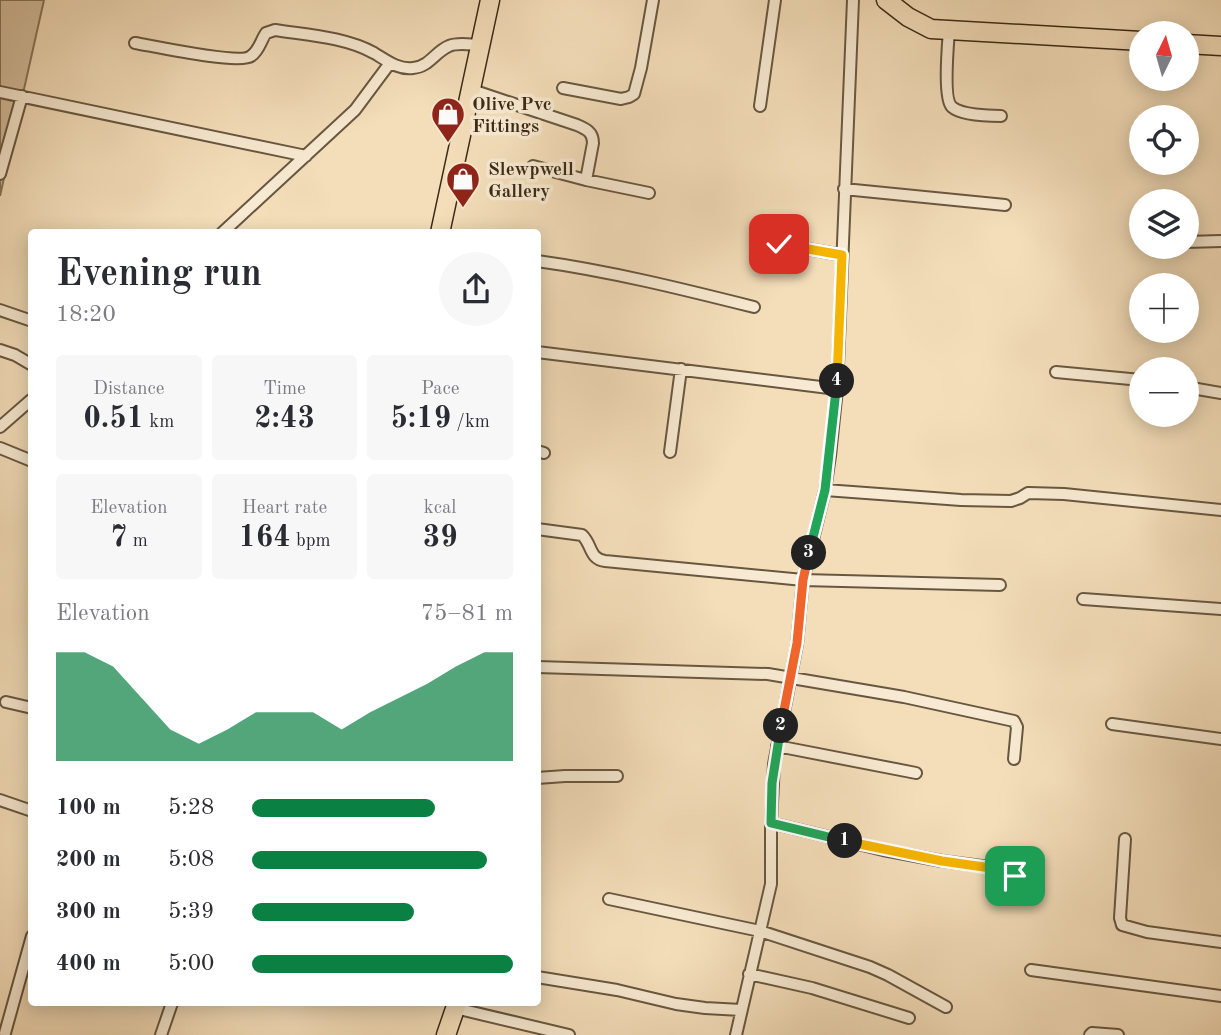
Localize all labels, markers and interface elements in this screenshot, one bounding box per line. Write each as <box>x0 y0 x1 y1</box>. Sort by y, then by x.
north arrow <box>1129 21 1199 91</box>
map controls <box>1129 21 1199 427</box>
shop icon: Olive Pvc Fittings <box>429 95 467 144</box>
place label: Olive Pvc Fittings <box>472 96 552 137</box>
button: locate <box>1129 105 1199 175</box>
shop icon: Slewpwell Gallery <box>444 160 482 209</box>
place label: Slewpwell Gallery <box>488 161 574 202</box>
button: layers <box>1129 189 1199 259</box>
pin <box>749 214 809 274</box>
icon: check <box>760 225 798 263</box>
button: share <box>439 252 513 326</box>
text: Evening run <box>56 256 262 294</box>
button: + <box>1129 273 1199 343</box>
text: 18:20 <box>56 303 116 326</box>
button: − <box>1129 357 1199 427</box>
pin: 4 <box>820 364 854 398</box>
text: 4 <box>831 371 842 390</box>
text: Distance <box>93 380 165 399</box>
text: Time <box>263 380 306 399</box>
text: Pace <box>421 380 459 399</box>
text: 0.51 <box>83 404 144 434</box>
text: 2:43 <box>254 404 315 434</box>
text: 5:19 <box>390 404 451 434</box>
text: km <box>144 413 174 432</box>
text: /km <box>451 413 490 432</box>
text: Elevation <box>90 499 167 518</box>
text: Heart rate <box>242 499 327 518</box>
text: kcal <box>424 499 457 518</box>
text: 7 <box>110 523 127 553</box>
text: 164 <box>238 523 291 553</box>
text: 39 <box>423 523 458 553</box>
text: m <box>127 532 148 551</box>
text: bpm <box>291 532 331 551</box>
pin: 3 <box>792 536 826 570</box>
text: 3 <box>803 543 814 562</box>
text: Elevation <box>56 602 150 625</box>
text: 75–81 m <box>421 602 513 625</box>
pin: 2 <box>764 708 798 744</box>
text: 2 <box>775 716 786 735</box>
text: 100 m <box>56 796 121 819</box>
text: 5:28 <box>168 796 214 819</box>
pin: 1 <box>828 824 862 858</box>
text: 1 <box>839 831 850 850</box>
pin <box>985 846 1045 906</box>
text: 200 m <box>56 848 121 871</box>
text: 5:08 <box>168 848 214 871</box>
icon: arrive <box>996 857 1034 895</box>
text: 300 m <box>56 900 121 923</box>
text: 5:39 <box>168 900 214 923</box>
text: 400 m <box>56 952 121 975</box>
text: 5:00 <box>168 952 214 975</box>

